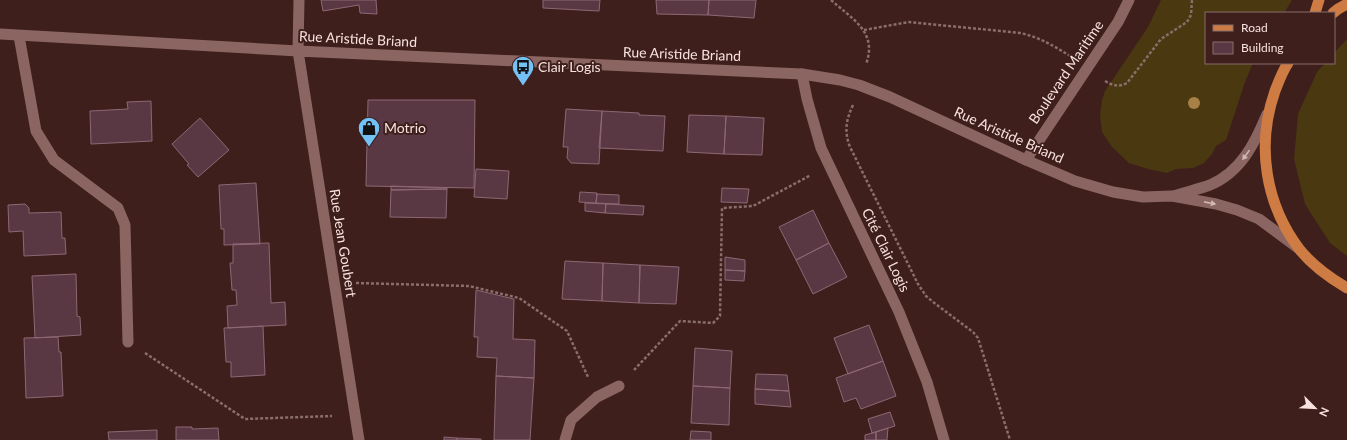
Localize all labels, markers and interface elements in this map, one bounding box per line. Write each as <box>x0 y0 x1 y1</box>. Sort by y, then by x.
legend <box>1205 12 1335 64</box>
street label: Boulevard Maritime <box>1025 17 1107 127</box>
text: Road <box>1241 20 1268 35</box>
street label: Rue Aristide Briand <box>299 27 417 50</box>
text: Building <box>1241 40 1284 55</box>
street label: Rue Aristide Briand <box>623 43 741 64</box>
bus stop icon: Clair Logis <box>510 54 536 87</box>
place label: Clair Logis <box>538 58 601 75</box>
street label: Rue Aristide Briand <box>952 103 1067 166</box>
shop icon: Motrio <box>356 115 382 148</box>
place label: Motrio <box>384 119 426 136</box>
one-way arrow <box>1242 150 1250 161</box>
street label: Rue Jean Goubert <box>327 188 360 298</box>
one-way arrow <box>1204 200 1216 206</box>
street label: Cité Clair Logis <box>859 205 914 295</box>
north arrow <box>1295 388 1335 428</box>
text: N <box>1317 406 1332 419</box>

